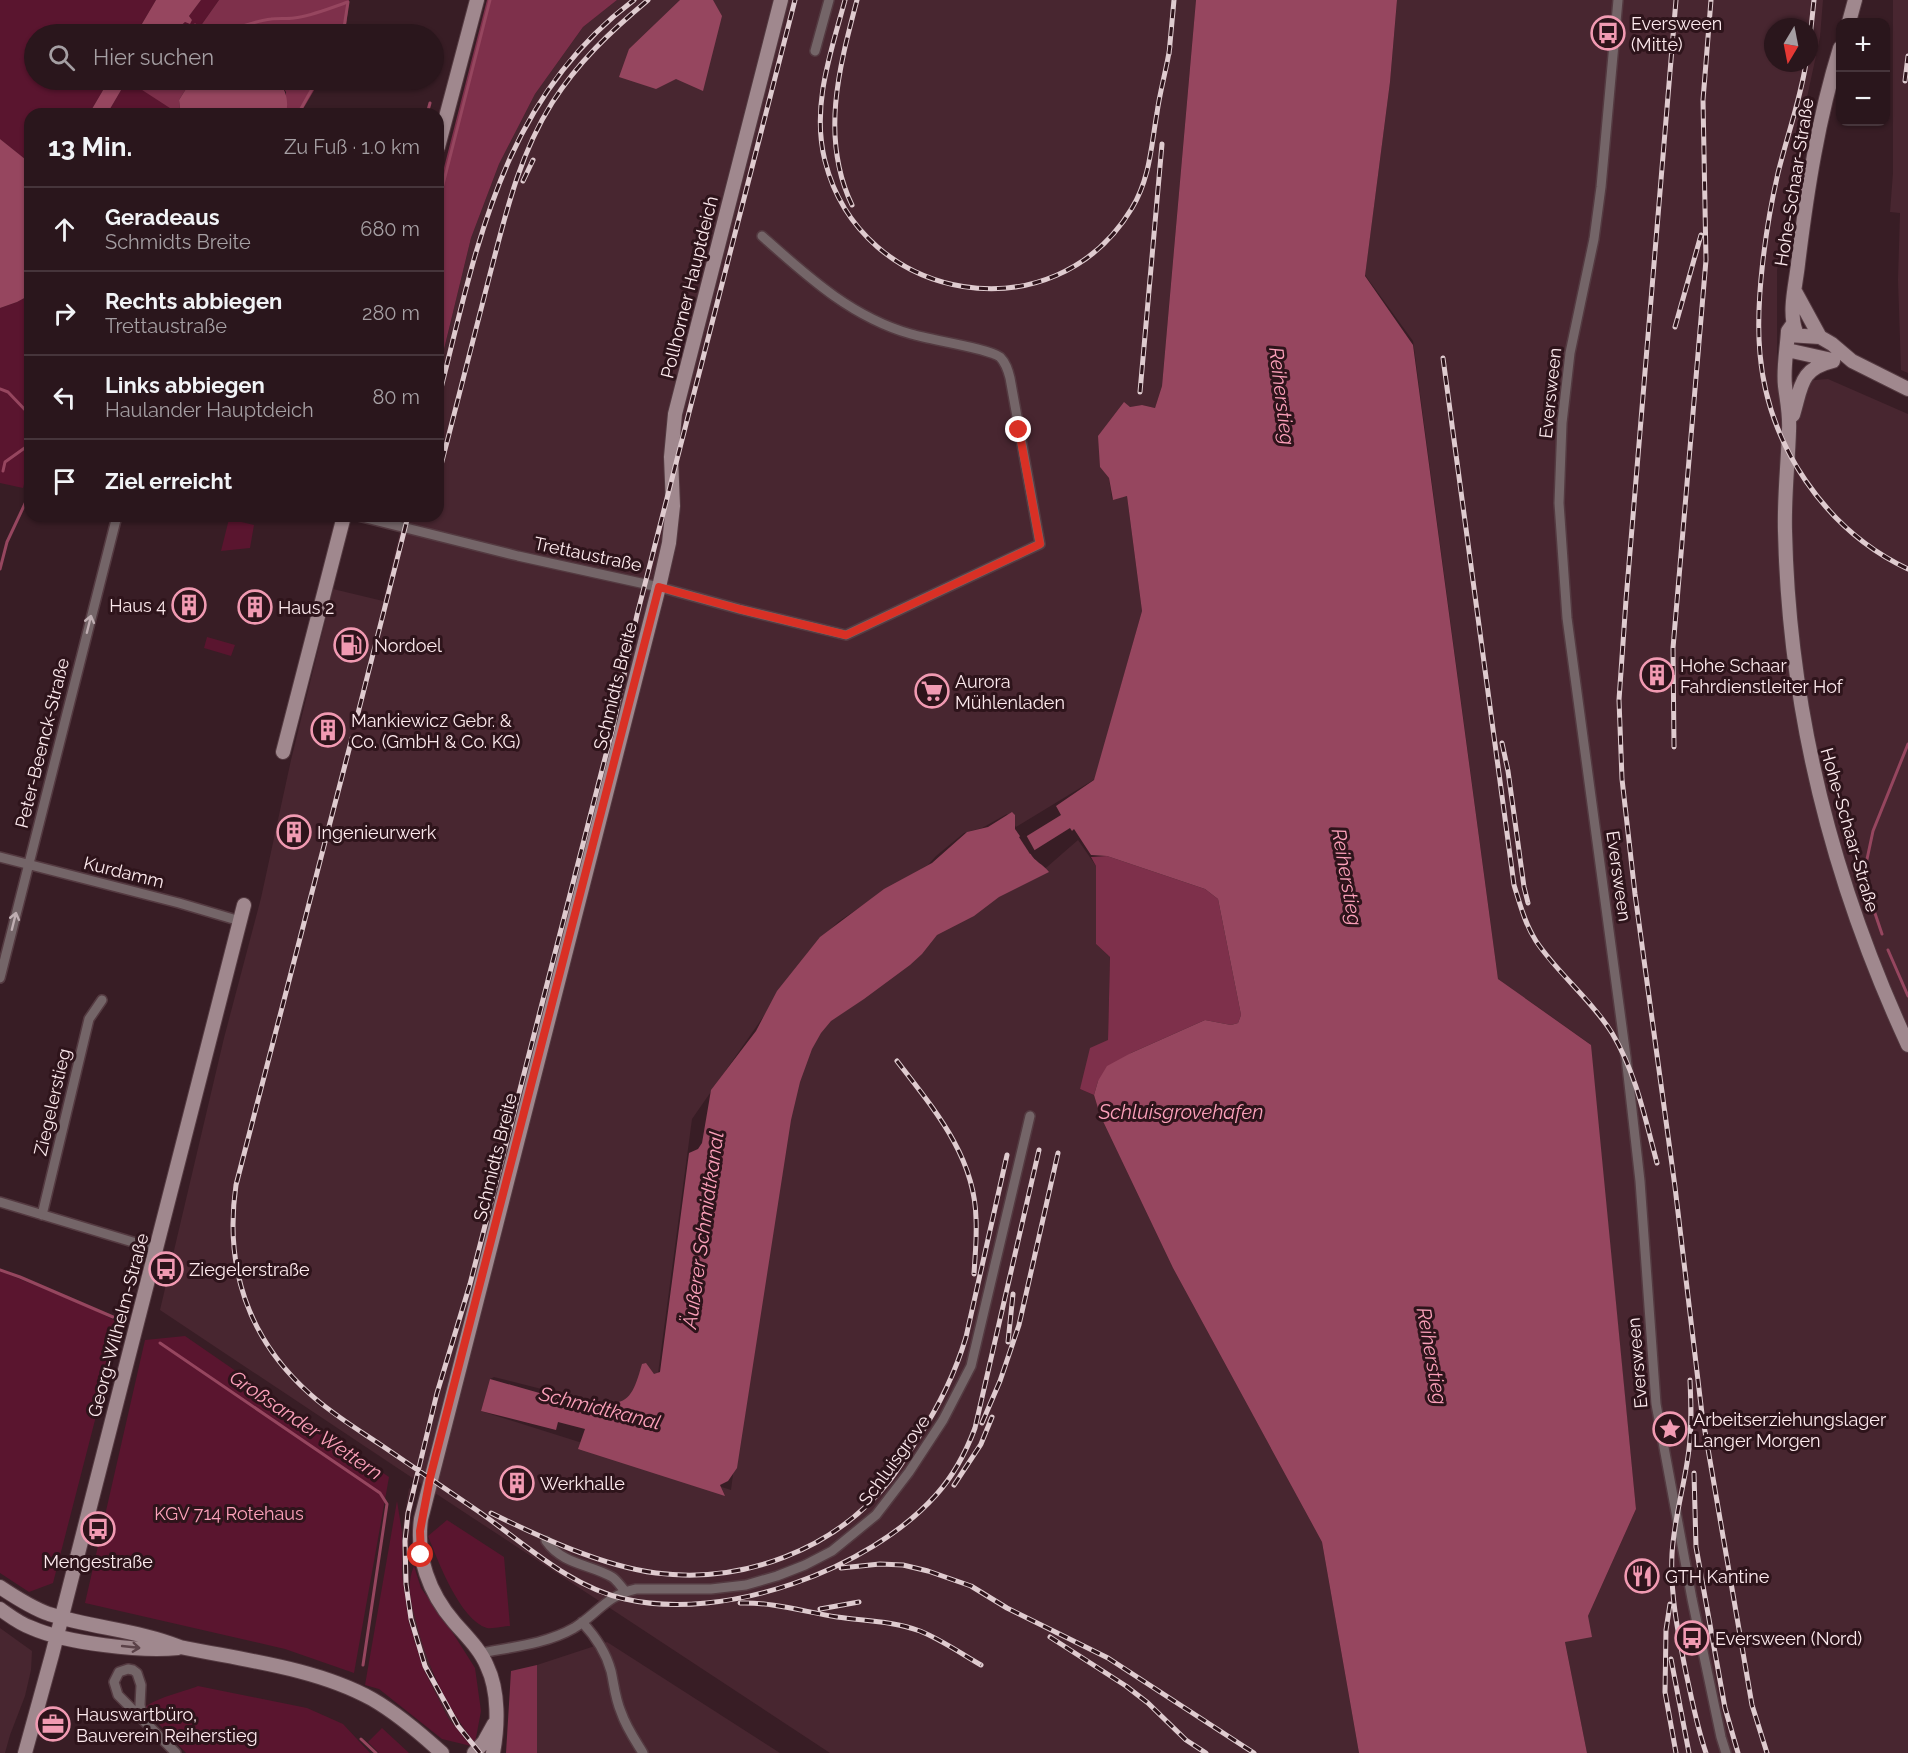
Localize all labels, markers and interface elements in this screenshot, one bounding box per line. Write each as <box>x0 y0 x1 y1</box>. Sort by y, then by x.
place label: Eversween (Mitte) <box>1631 13 1722 55</box>
bus stop icon: Eversween (Mitte) <box>1590 15 1626 51</box>
north arrow <box>1764 18 1818 72</box>
map controls <box>1836 18 1890 126</box>
button: + <box>1836 18 1890 72</box>
search box <box>24 24 444 90</box>
icon: search <box>45 41 78 74</box>
text: Hier suchen <box>93 44 214 70</box>
button: − <box>1836 72 1890 126</box>
street label: Hohe-Schaar-Straße <box>1770 96 1818 268</box>
text: 13 Min. <box>48 132 132 162</box>
text: Zu Fuß · 1.0 km <box>284 135 420 159</box>
street label: Pollhorner Hauptdeich <box>656 194 722 380</box>
text: Geradeaus <box>105 204 220 230</box>
icon: ahead <box>48 213 81 246</box>
text: 680 m <box>360 217 420 241</box>
text: Schmidts Breite <box>105 230 251 254</box>
text: Rechts abbiegen <box>105 288 282 314</box>
icon: right <box>48 297 81 330</box>
text: 280 m <box>362 301 420 325</box>
text: Trettaustraße <box>105 314 227 338</box>
water label: Reiherstieg <box>1264 346 1300 447</box>
street label: Eversween <box>1535 347 1565 439</box>
text: Links abbiegen <box>105 372 265 398</box>
icon: left <box>48 381 81 414</box>
text: 80 m <box>372 385 420 409</box>
text: Haulander Hauptdeich <box>105 398 314 422</box>
route end <box>1005 416 1031 442</box>
icon: arrive <box>48 465 81 498</box>
text: Ziel erreicht <box>105 468 232 494</box>
street label: Trettaustraße <box>532 532 644 576</box>
building icon: Haus 4 <box>171 587 207 623</box>
building icon: Haus 2 <box>237 589 273 625</box>
place label: Haus 4 <box>109 595 166 616</box>
place label: Haus 2 <box>278 597 334 618</box>
one-way arrow <box>84 615 96 634</box>
street label: Schmidts Breite <box>589 619 641 752</box>
fuel station icon: Nordoel <box>333 627 369 663</box>
place label: Nordoel <box>374 635 442 656</box>
street label: Peter-Beenck-Straße <box>11 655 73 830</box>
place label: Hohe Schaar Fahrdienstleiter Hof <box>1680 655 1844 697</box>
building icon: Hohe Schaar Fahrdienstleiter Hof <box>1639 657 1675 693</box>
place label: Aurora Mühlenladen <box>955 671 1065 713</box>
supermarket icon: Aurora Mühlenladen <box>914 673 950 709</box>
place label: Mankiewicz Gebr. & Co. (GmbH & Co. KG) <box>351 710 520 752</box>
building icon: Mankiewicz Gebr. & Co. (GmbH & Co. KG) <box>310 712 346 748</box>
street label: Hohe-Schaar-Straße <box>1816 745 1884 915</box>
building icon: Ingenieurwerk <box>276 814 312 850</box>
place label: Ingenieurwerk <box>317 822 437 843</box>
water label: Reiherstieg <box>1327 826 1367 928</box>
street label: Eversween <box>1602 829 1636 923</box>
street label: Kurdamm <box>82 852 166 892</box>
one-way arrow <box>9 912 21 931</box>
street label: Ziegelerstieg <box>29 1046 75 1158</box>
street label: Schmidts Breite <box>469 1090 521 1223</box>
water label: Schluisgrovehafen <box>1098 1100 1263 1124</box>
water label: Äußerer Schmidtkanal <box>677 1130 729 1331</box>
street label: Georg-Wilhelm-Straße <box>83 1230 153 1419</box>
bus stop icon: Ziegelerstraße <box>148 1251 184 1287</box>
place label: Ziegelerstraße <box>189 1259 310 1280</box>
water label: Reiherstieg <box>1412 1305 1452 1407</box>
street label: Eversween <box>1623 1317 1651 1409</box>
water label: Großsander Wettern <box>225 1365 387 1485</box>
water label: Schmidtkanal <box>536 1381 663 1435</box>
place label: Arbeitserziehungslager Langer Morgen <box>1693 1409 1887 1451</box>
street label: Schluisgrove <box>854 1410 934 1509</box>
place icon: Arbeitserziehungslager Langer Morgen <box>1652 1411 1688 1447</box>
building icon: Werkhalle <box>499 1465 535 1501</box>
place label: Werkhalle <box>540 1473 625 1494</box>
park label: KGV 714 Rotehaus <box>154 1503 304 1524</box>
bus stop icon: Mengestraße <box>80 1511 116 1547</box>
route start <box>407 1541 433 1567</box>
place label: Mengestraße <box>43 1551 153 1572</box>
restaurant icon: GTH Kantine <box>1624 1558 1660 1594</box>
place label: GTH Kantine <box>1665 1566 1770 1587</box>
bus stop icon: Eversween (Nord) <box>1674 1620 1710 1656</box>
place label: Eversween (Nord) <box>1715 1628 1862 1649</box>
one-way arrow <box>121 1642 141 1653</box>
place label: Hauswartbüro, Bauverein Reiherstieg <box>76 1704 258 1746</box>
office icon: Hauswartbüro, Bauverein Reiherstieg <box>35 1706 71 1742</box>

